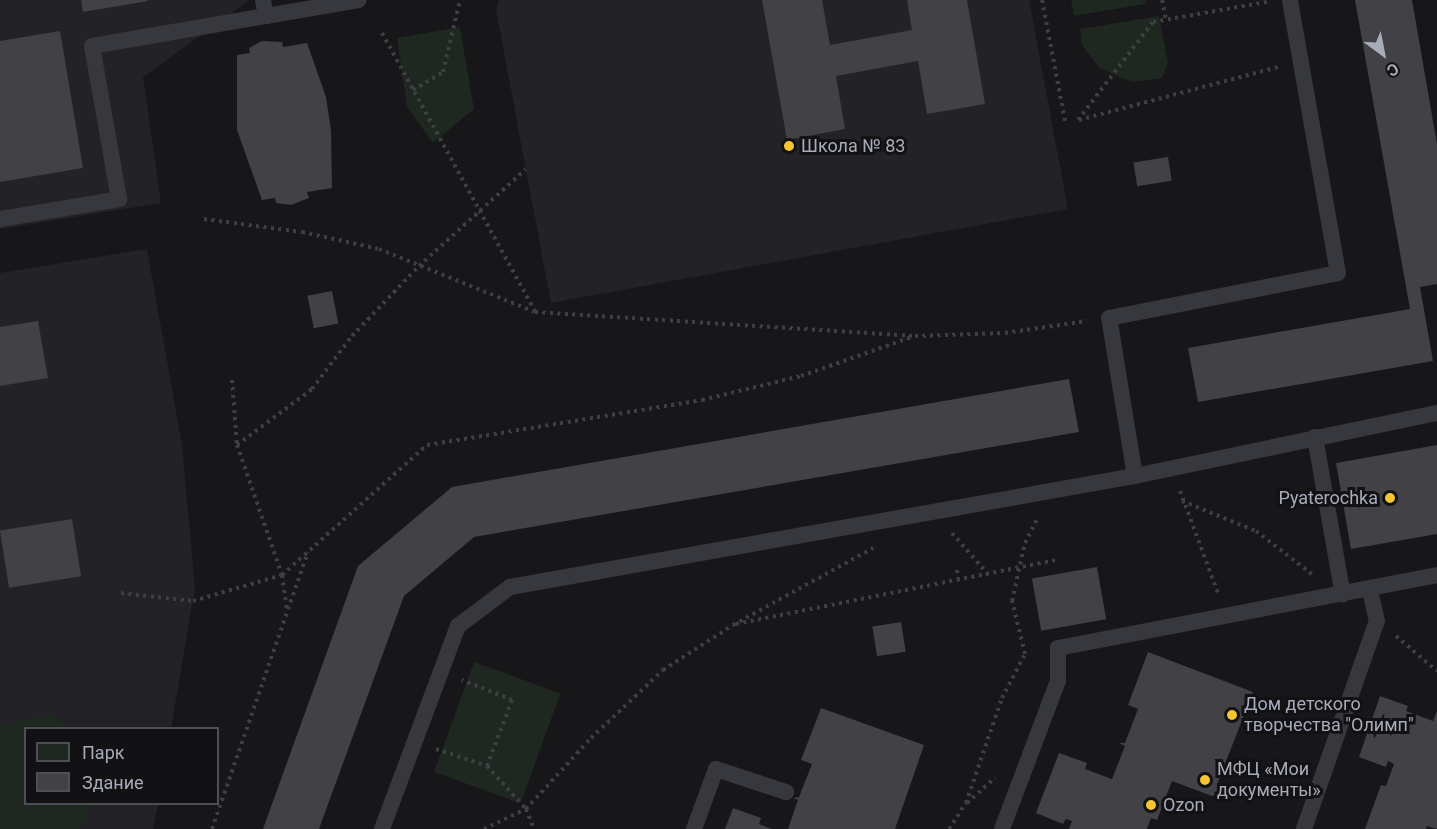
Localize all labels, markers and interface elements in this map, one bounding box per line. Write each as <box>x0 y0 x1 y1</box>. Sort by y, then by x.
north arrow <box>1353 24 1413 84</box>
text: С <box>1383 59 1402 81</box>
place label: Школа № 83 <box>801 135 905 157</box>
marker: Школа № 83 <box>782 139 796 153</box>
place label: Pyaterochka <box>1278 487 1378 509</box>
marker: Pyaterochka <box>1383 491 1397 505</box>
place label: Дом детского творчества "Олимп" <box>1244 694 1414 736</box>
marker: Дом детского творчества "Олимп" <box>1225 708 1239 722</box>
legend <box>24 727 219 805</box>
text: Парк <box>82 742 124 763</box>
place label: МФЦ «Мои документы» <box>1217 759 1321 802</box>
text: Здание <box>82 772 144 793</box>
marker: МФЦ «Мои документы» <box>1198 773 1212 787</box>
place label: Ozon <box>1163 794 1204 816</box>
marker: Ozon <box>1144 798 1158 812</box>

